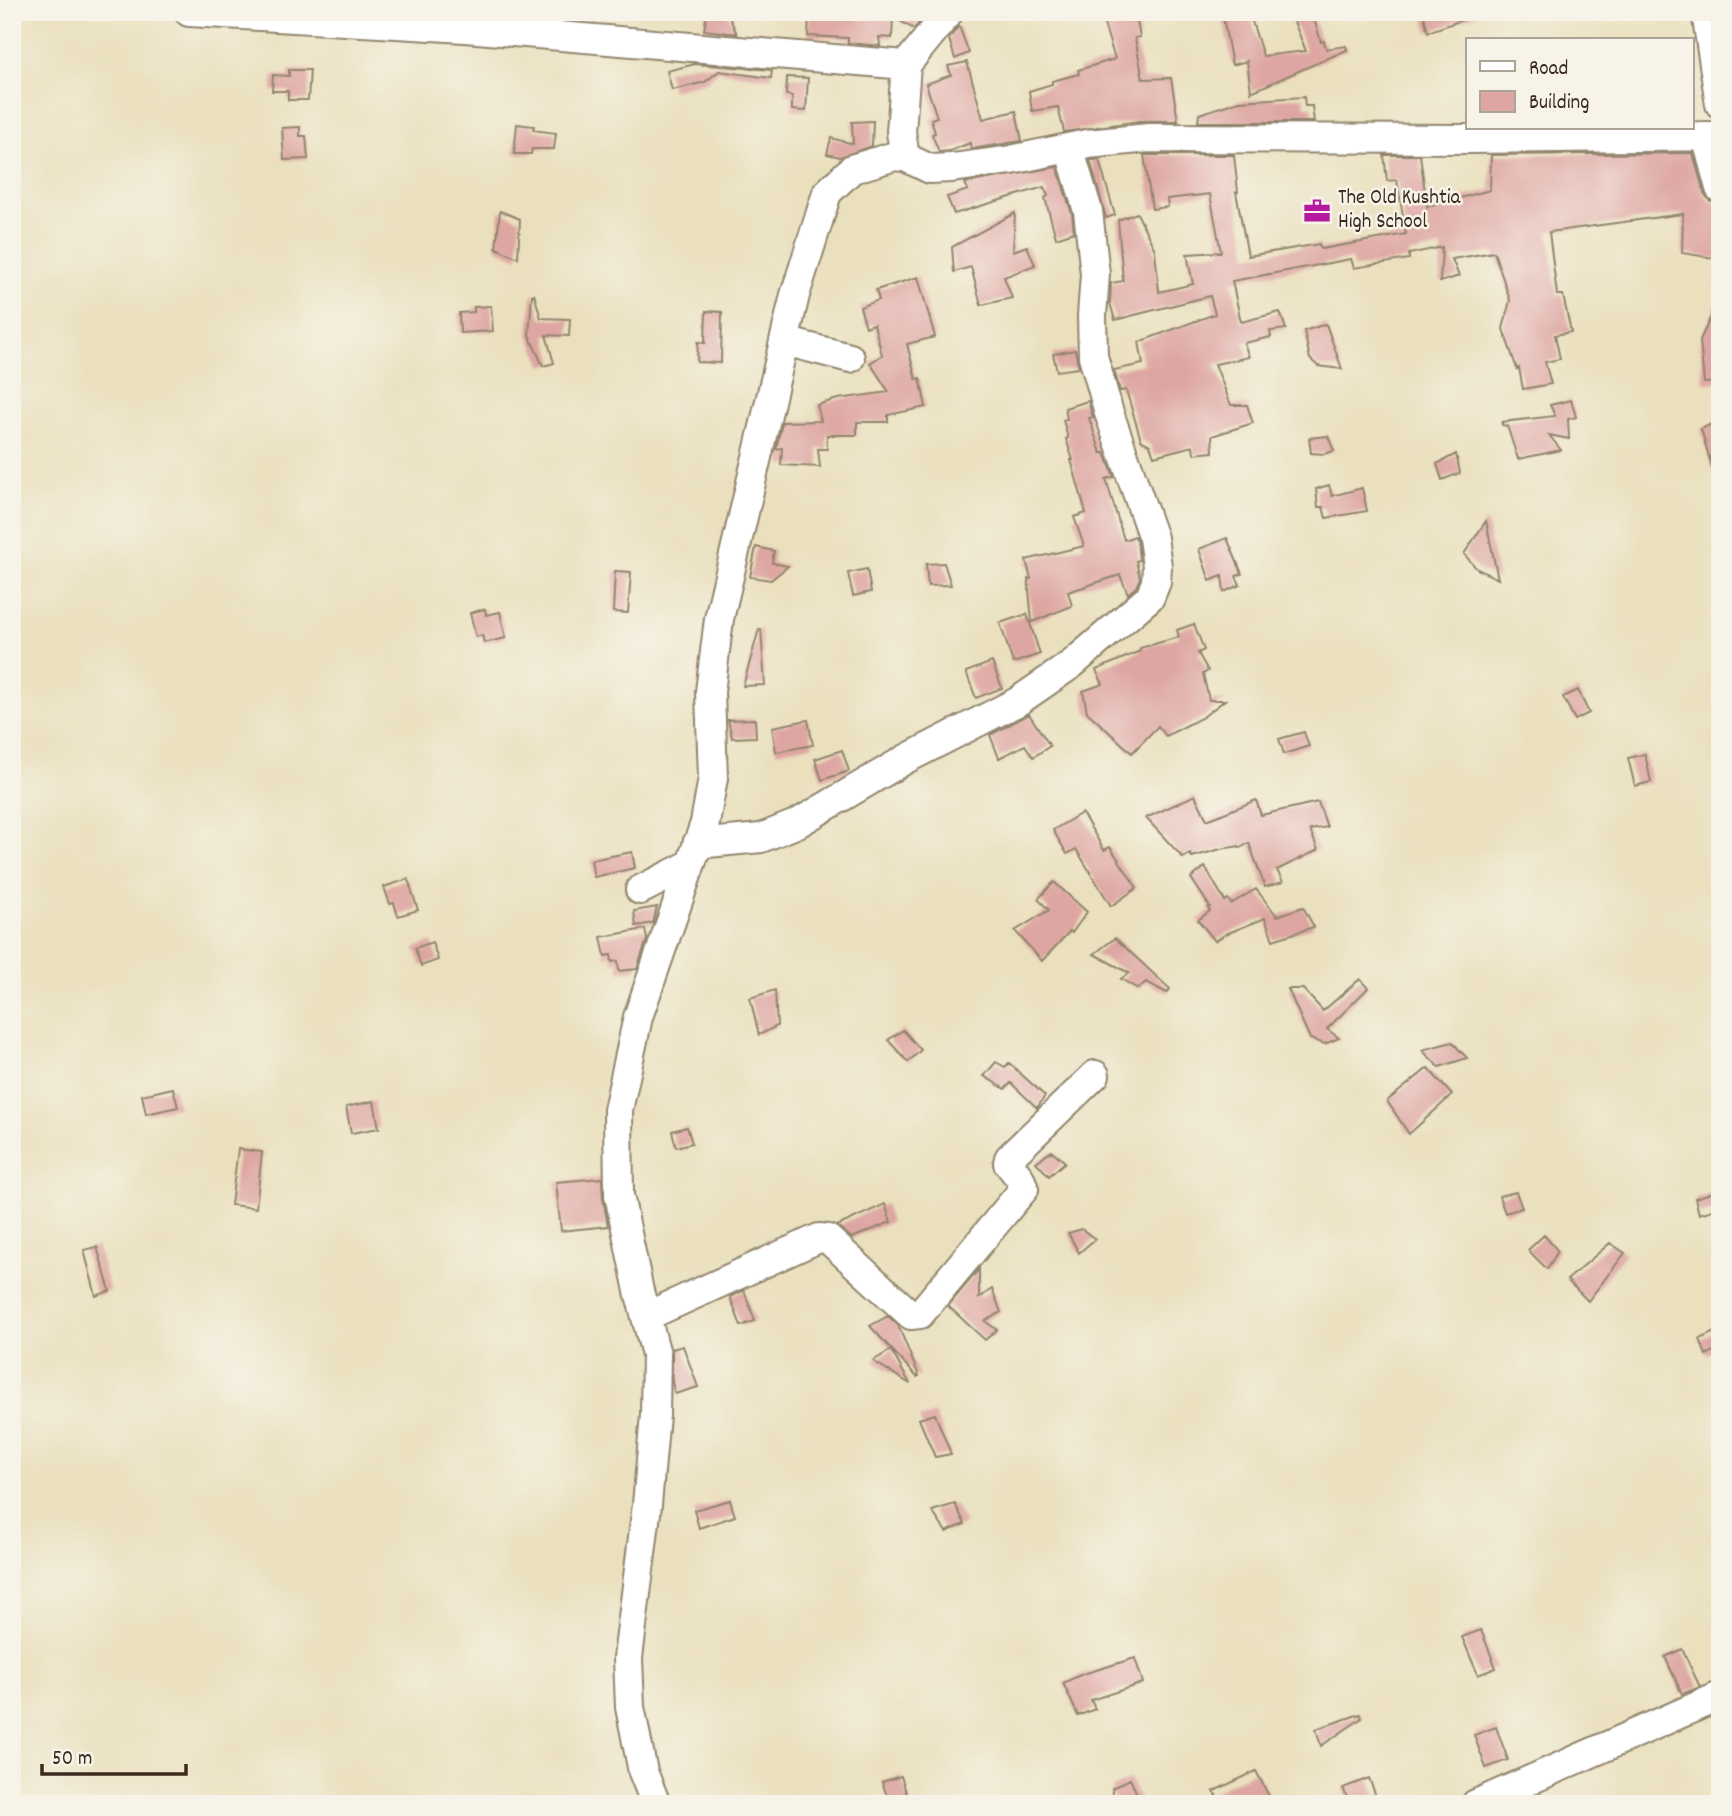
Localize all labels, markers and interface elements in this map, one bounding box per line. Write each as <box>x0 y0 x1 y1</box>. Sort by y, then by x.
legend <box>1466 38 1694 130</box>
text: Road <box>1529 55 1568 85</box>
text: Building <box>1529 89 1589 119</box>
place label: The Old Kushtia High School <box>1338 184 1462 238</box>
office icon: The Old Kushtia High School <box>1302 196 1332 226</box>
scale bar <box>42 1732 186 1776</box>
text: 50 m <box>52 1745 92 1775</box>

